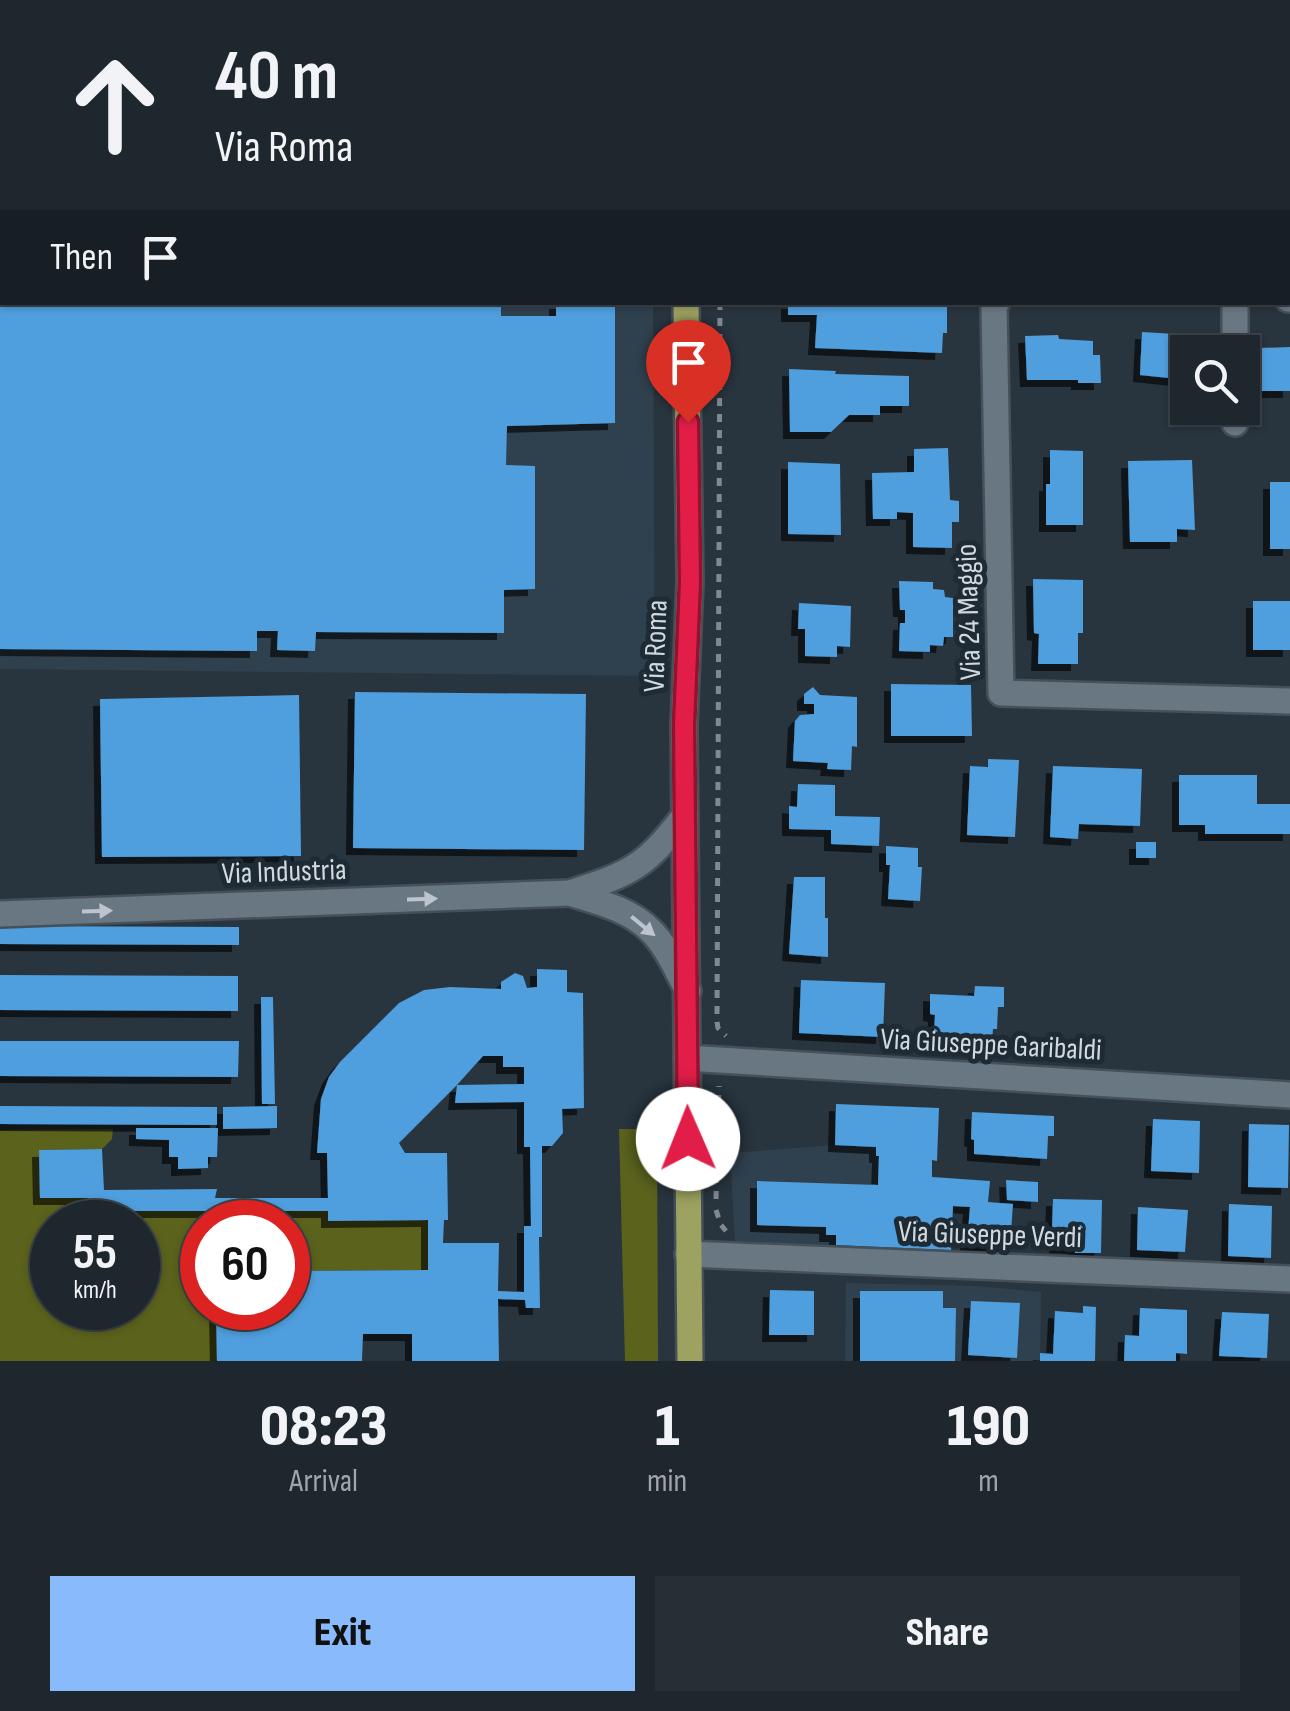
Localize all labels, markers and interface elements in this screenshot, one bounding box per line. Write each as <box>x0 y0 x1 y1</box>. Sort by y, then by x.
text: 40 m <box>215 35 338 119</box>
icon: ahead <box>50 40 180 170</box>
text: Via Roma <box>215 120 353 175</box>
icon: arrive <box>133 230 188 285</box>
text: Then <box>50 235 113 280</box>
pin <box>646 320 731 423</box>
icon: arrive <box>661 335 716 390</box>
map controls <box>1170 335 1260 425</box>
button: search <box>1170 335 1260 425</box>
street label: Via 24 Maggio <box>949 543 989 681</box>
street label: Via Roma <box>636 599 676 693</box>
street label: Via Industria <box>221 852 347 892</box>
one-way arrow <box>407 890 439 906</box>
one-way arrow <box>82 902 114 918</box>
one-way arrow <box>630 915 655 936</box>
street label: Via Giuseppe Garibaldi <box>880 1021 1102 1069</box>
position arrow <box>636 1087 740 1191</box>
speed limit sign: 60 <box>180 1200 310 1330</box>
street label: Via Giuseppe Verdi <box>897 1214 1082 1256</box>
text: 55 <box>73 1223 117 1283</box>
text: km/h <box>73 1275 117 1306</box>
text: 08:23 <box>260 1391 387 1463</box>
text: 1 <box>655 1391 679 1463</box>
text: 190 <box>947 1391 1030 1463</box>
text: Arrival <box>289 1462 358 1501</box>
text: min <box>647 1462 687 1501</box>
text: m <box>978 1462 999 1501</box>
button: Exit <box>50 1576 635 1691</box>
button: Share <box>655 1576 1240 1691</box>

